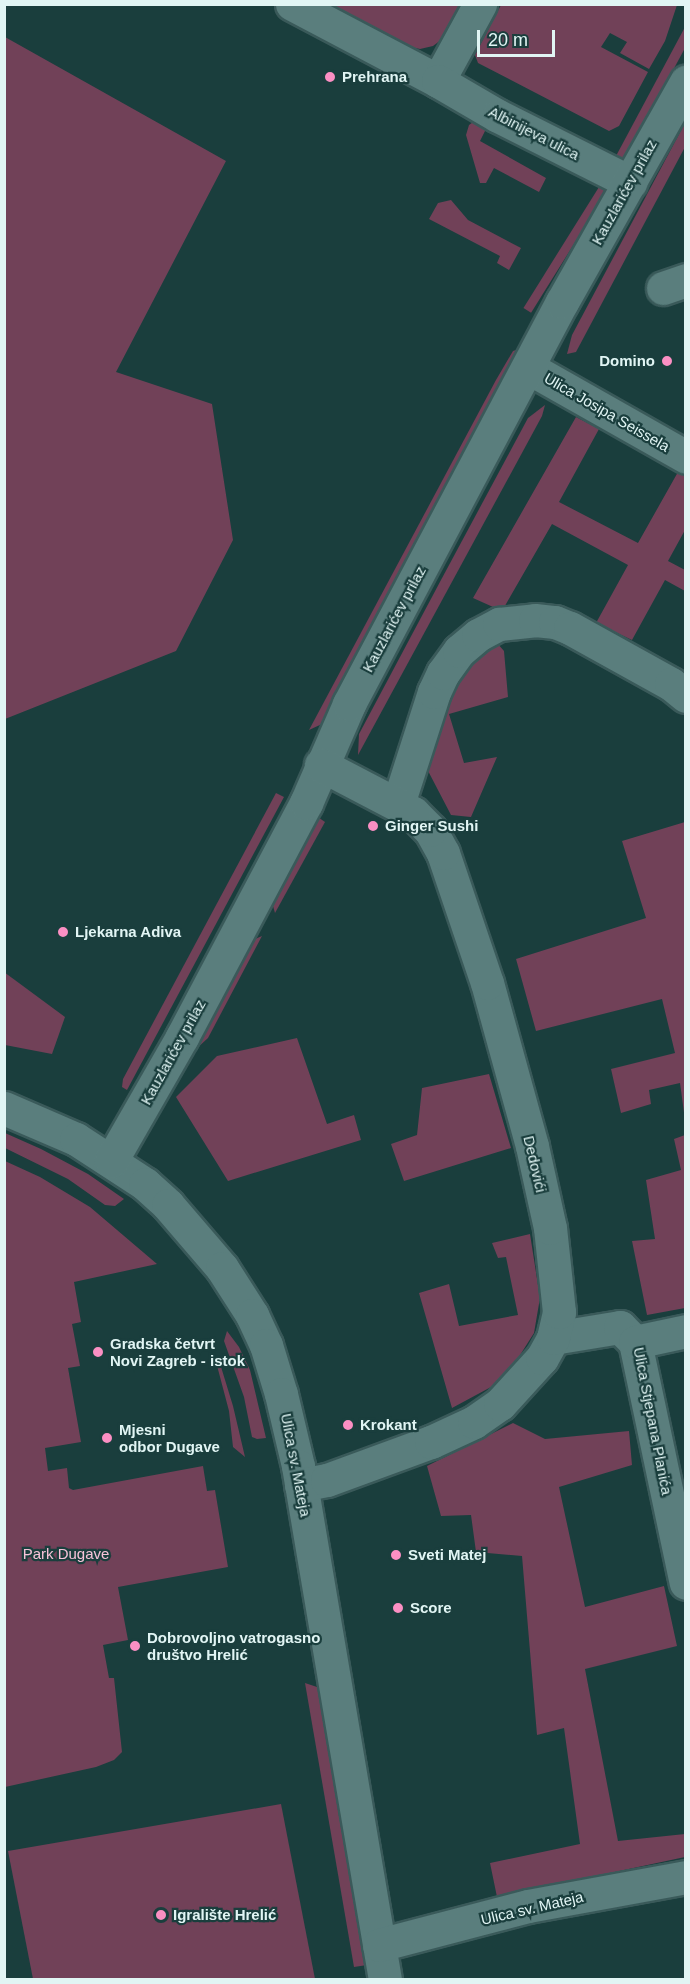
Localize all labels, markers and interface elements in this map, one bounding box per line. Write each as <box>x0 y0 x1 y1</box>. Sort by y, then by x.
scale bar <box>480 18 558 56</box>
text: 20 m <box>488 30 528 50</box>
place label: Prehrana <box>342 68 407 86</box>
marker: Prehrana <box>323 70 337 84</box>
street label: Albinijeva ulica <box>486 102 582 164</box>
street label: Kauzlarićev prilaz <box>588 136 660 248</box>
place label: Domino <box>599 352 655 370</box>
marker: Domino <box>660 354 674 368</box>
street label: Ulica Josipa Seissela <box>541 369 673 455</box>
street label: Kauzlarićev prilaz <box>358 563 430 675</box>
place label: Ginger Sushi <box>385 817 478 835</box>
marker: Ginger Sushi <box>366 819 380 833</box>
place label: Ljekarna Adiva <box>75 923 182 941</box>
marker: Ljekarna Adiva <box>56 925 70 939</box>
street label: Kauzlarićev prilaz <box>137 996 209 1108</box>
street label: Dedovići <box>520 1134 550 1194</box>
place label: Gradska četvrt Novi Zagreb - istok <box>110 1334 245 1369</box>
marker: Gradska četvrt Novi Zagreb - istok <box>91 1345 105 1359</box>
street label: Ulica Stjepana Planića <box>630 1346 676 1496</box>
street label: Ulica sv. Mateja <box>277 1412 315 1518</box>
place label: Krokant <box>360 1416 417 1434</box>
marker: Krokant <box>341 1418 355 1432</box>
place label: Mjesni odbor Dugave <box>119 1420 220 1455</box>
marker: Mjesni odbor Dugave <box>100 1431 114 1445</box>
park label: Park Dugave <box>23 1545 109 1563</box>
place label: Sveti Matej <box>408 1546 486 1564</box>
marker: Sveti Matej <box>389 1548 403 1562</box>
place label: Score <box>410 1599 452 1617</box>
marker: Score <box>391 1601 405 1615</box>
place label: Dobrovoljno vatrogasno društvo Hrelić <box>147 1628 320 1663</box>
marker: Dobrovoljno vatrogasno društvo Hrelić <box>128 1639 142 1653</box>
street label: Ulica sv. Mateja <box>479 1887 585 1929</box>
place label: Igralište Hrelić <box>173 1906 276 1924</box>
marker: Igralište Hrelić <box>154 1908 168 1922</box>

